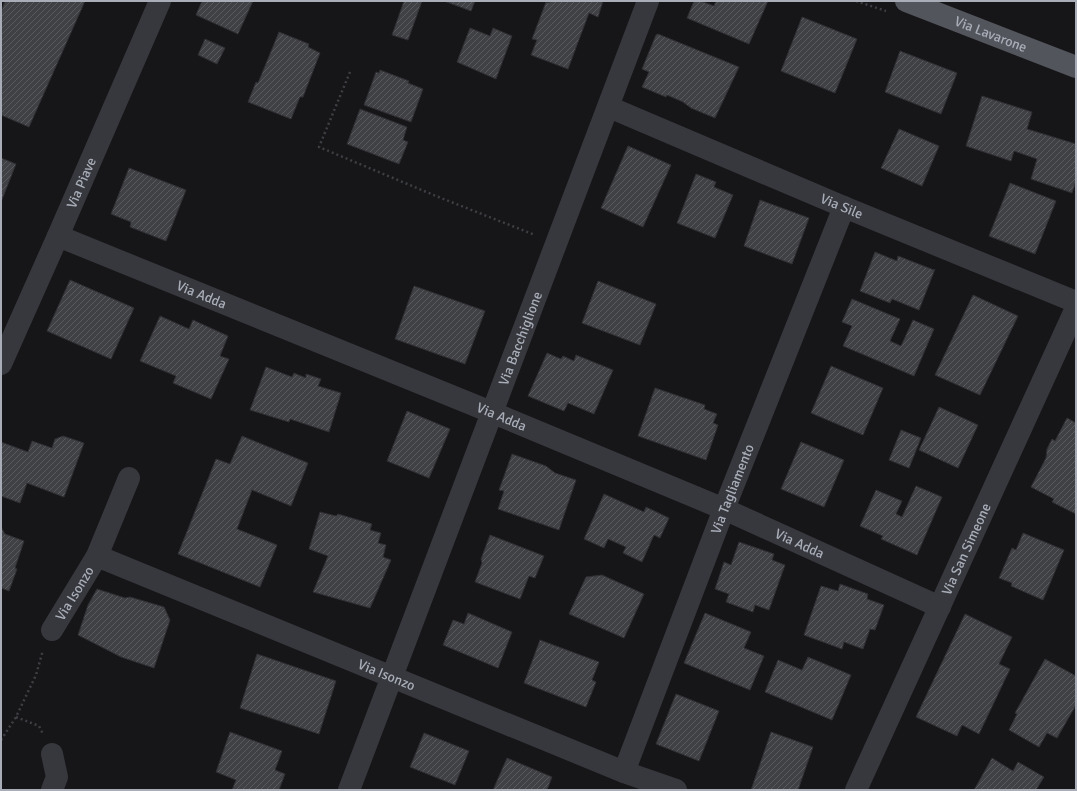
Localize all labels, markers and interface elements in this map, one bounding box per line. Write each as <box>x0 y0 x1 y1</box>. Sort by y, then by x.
street label: Via Lavarone <box>952 13 1029 56</box>
street label: Via Piave <box>63 155 100 211</box>
street label: Via Sile <box>818 190 865 223</box>
street label: Via Adda <box>174 277 229 313</box>
street label: Via Bacchiglione <box>495 289 546 388</box>
street label: Via Adda <box>474 399 529 435</box>
street label: Via Tagliamento <box>707 442 758 536</box>
street label: Via San Simeone <box>938 500 995 598</box>
street label: Via Adda <box>772 525 827 562</box>
street label: Via Isonzo <box>52 563 98 624</box>
street label: Via Isonzo <box>355 656 418 695</box>

